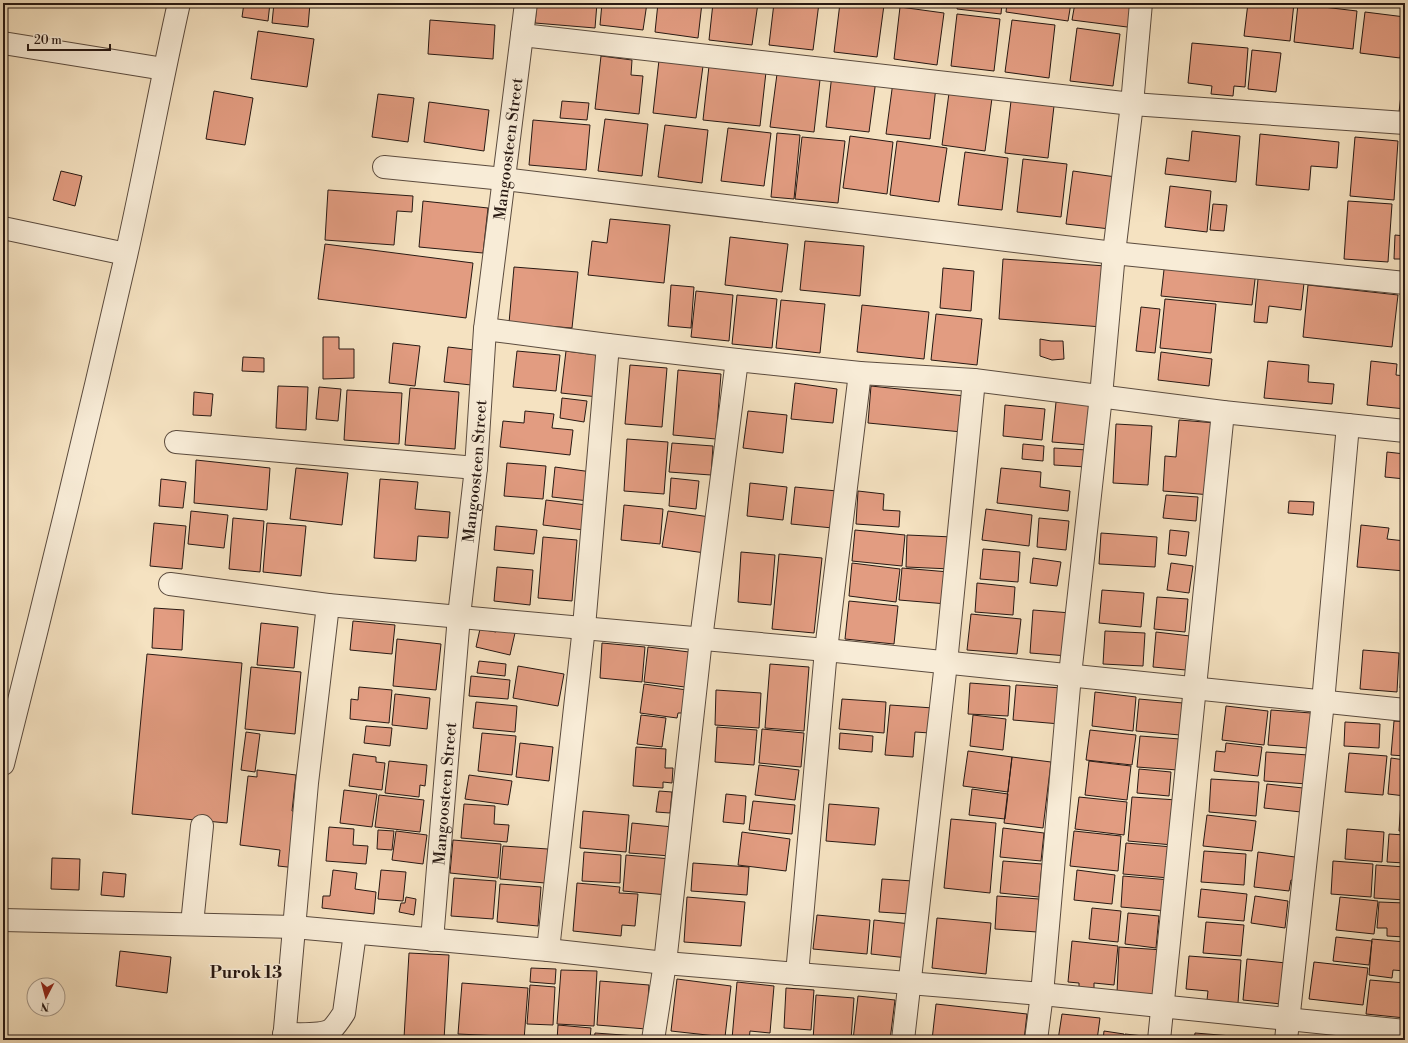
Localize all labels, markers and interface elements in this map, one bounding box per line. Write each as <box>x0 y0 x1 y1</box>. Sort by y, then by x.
scale bar <box>28 26 110 52</box>
text: 20 m <box>34 33 62 48</box>
street label: Mangoosteen Street <box>490 76 528 221</box>
street label: Mangoosteen Street <box>459 399 491 544</box>
street label: Mangoosteen Street <box>429 721 461 866</box>
district label: Purok 13 <box>210 962 282 984</box>
north arrow <box>26 977 66 1017</box>
text: N <box>40 999 50 1013</box>

